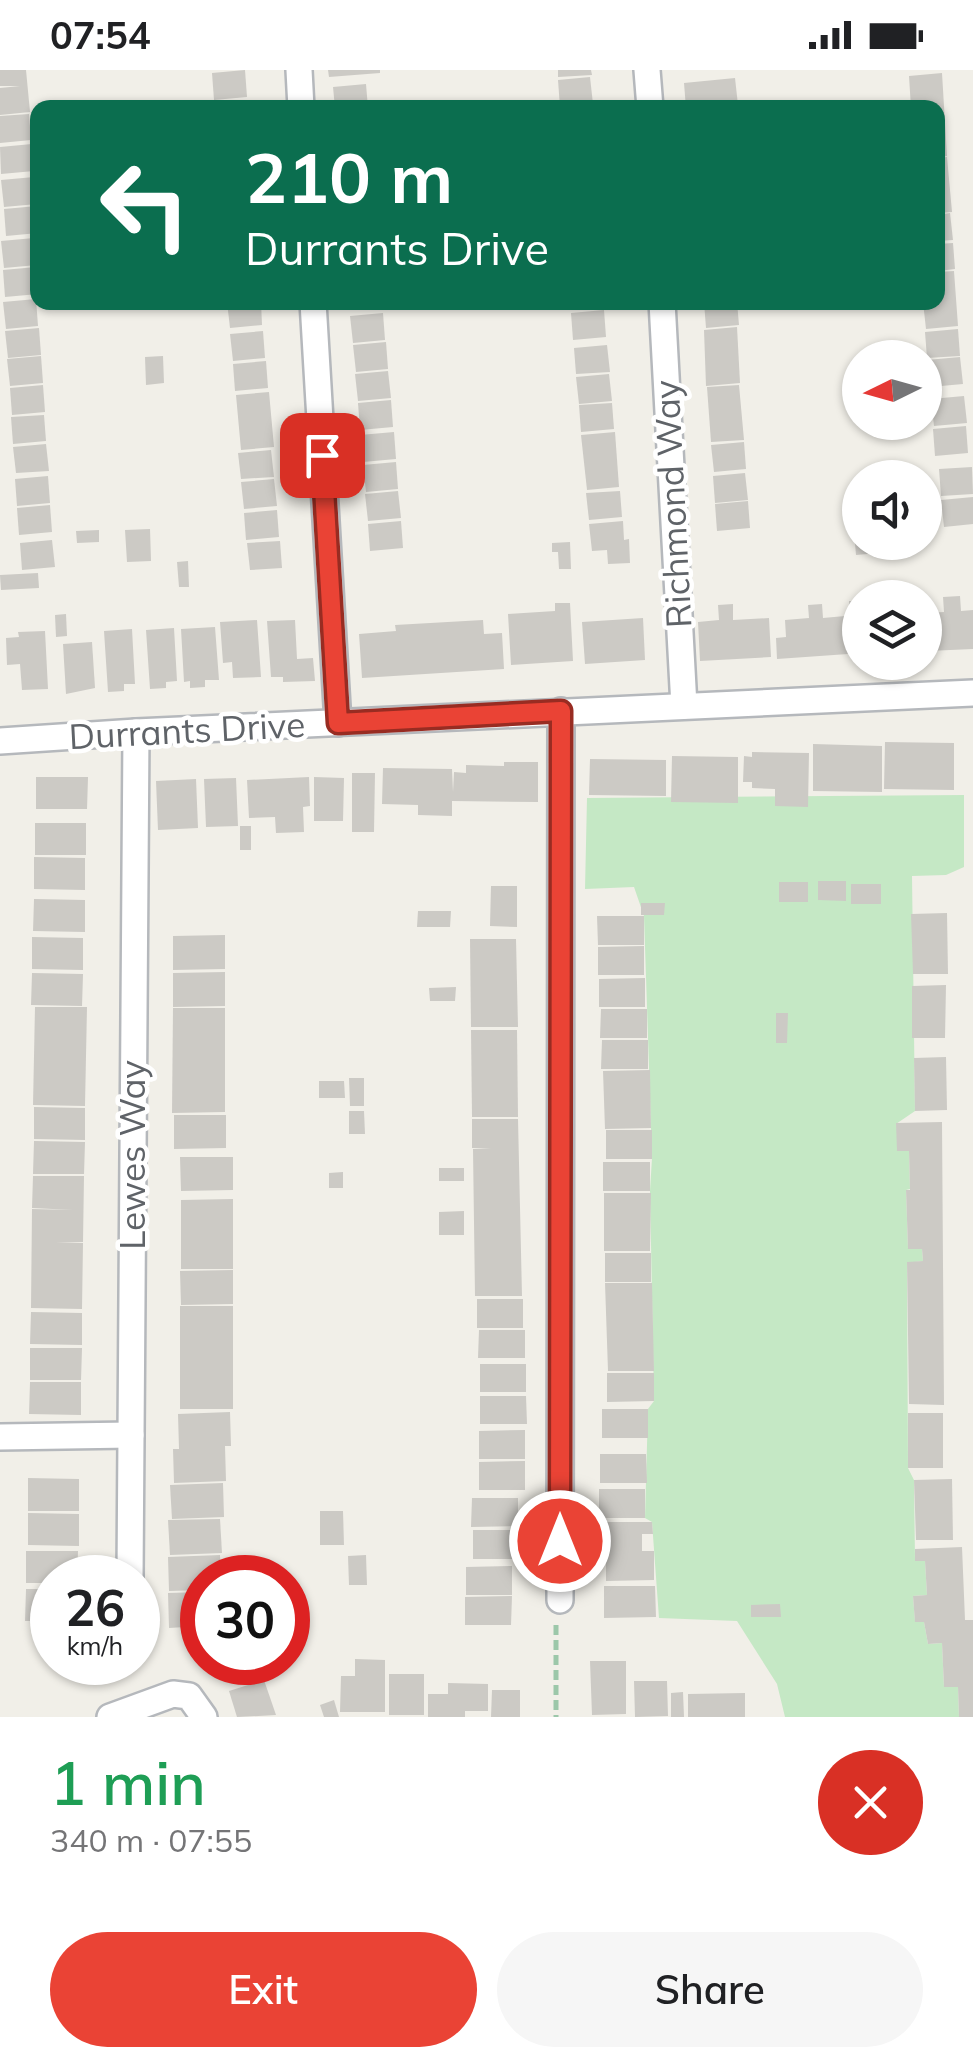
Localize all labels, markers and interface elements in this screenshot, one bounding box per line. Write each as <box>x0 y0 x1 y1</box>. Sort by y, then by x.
text: 07:54 <box>50 11 151 59</box>
text: 210 m <box>245 133 453 221</box>
icon: left <box>80 140 210 270</box>
text: Durrants Drive <box>245 220 549 276</box>
north arrow <box>842 340 942 440</box>
map controls <box>842 340 942 680</box>
street label: Richmond Way <box>644 379 700 629</box>
pin <box>280 413 365 498</box>
icon: arrive <box>295 428 350 483</box>
button: sound <box>842 460 942 560</box>
button: layers <box>842 580 942 680</box>
street label: Durrants Drive <box>68 702 306 758</box>
street label: Lewes Way <box>110 1060 154 1250</box>
position arrow <box>508 1489 612 1593</box>
speed limit sign: 30 <box>180 1555 310 1685</box>
text: 26 <box>65 1576 125 1639</box>
text: km/h <box>67 1630 123 1661</box>
text: 1 min <box>50 1745 206 1820</box>
button: close <box>818 1750 923 1855</box>
text: 340 m · 07:55 <box>50 1820 252 1860</box>
button: Exit <box>50 1932 477 2047</box>
button: Share <box>497 1932 923 2047</box>

